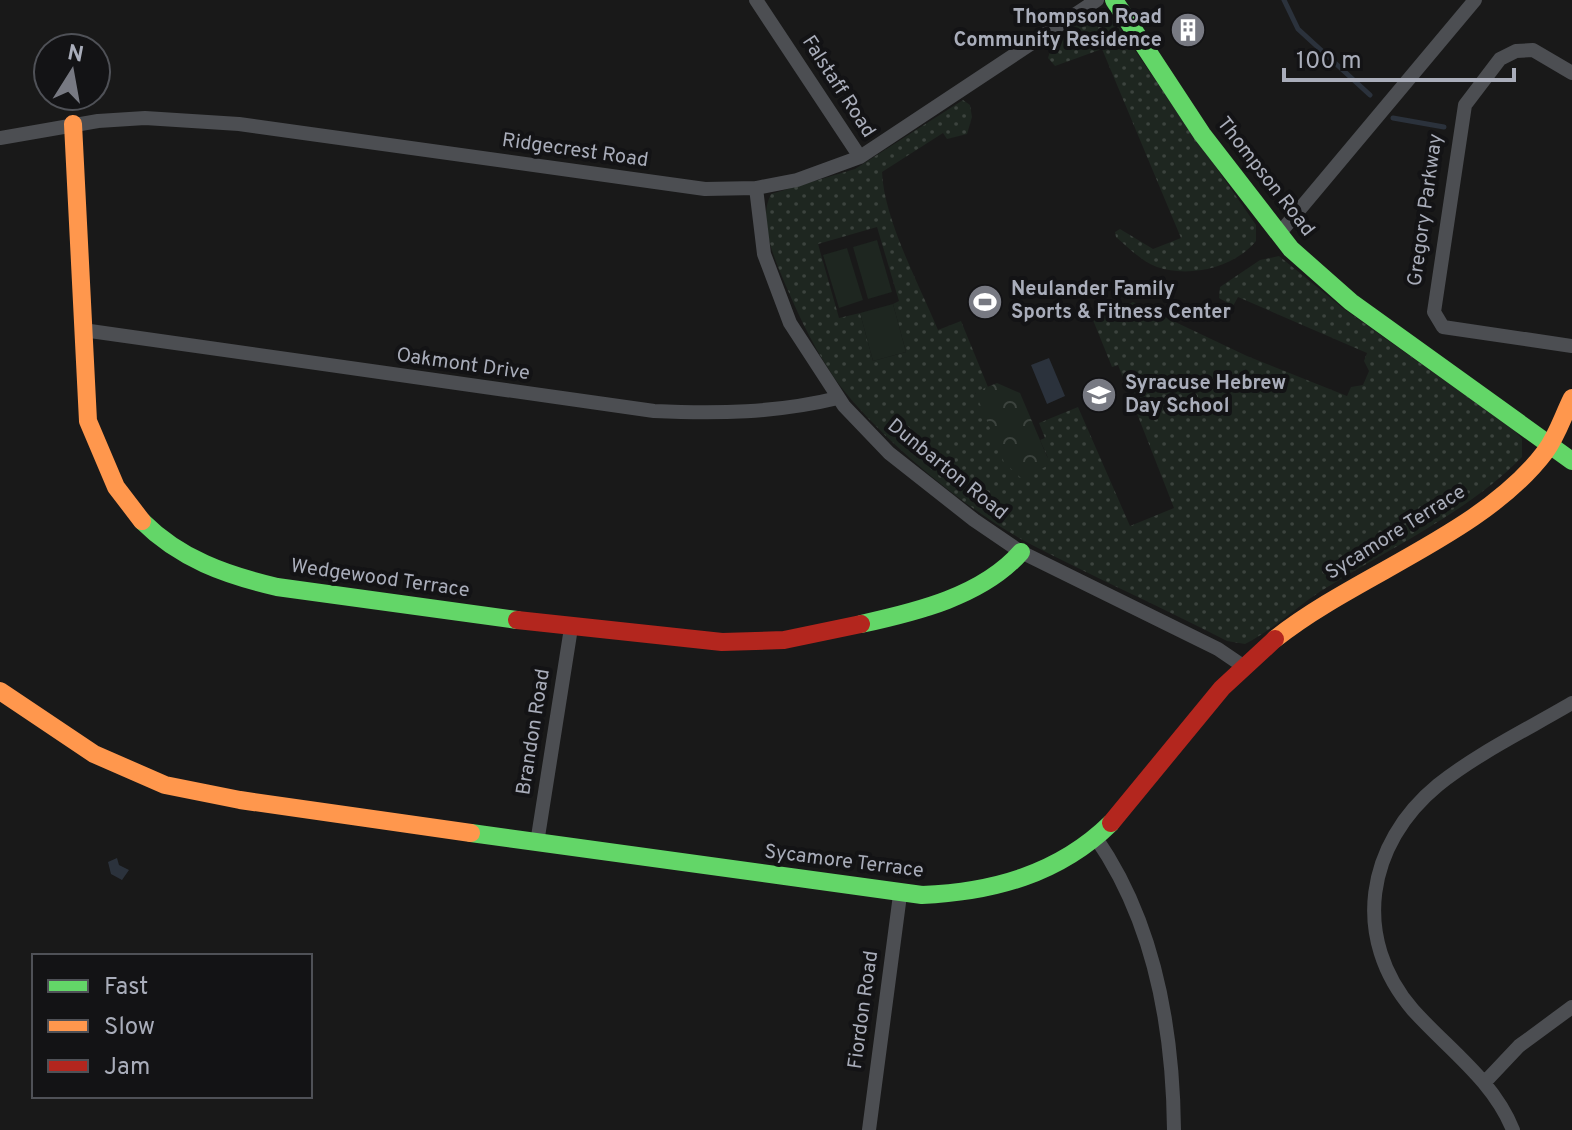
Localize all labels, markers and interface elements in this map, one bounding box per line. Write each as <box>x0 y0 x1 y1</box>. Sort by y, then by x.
place label: Thompson Road Community Residence <box>954 5 1162 54</box>
building icon: Thompson Road Community Residence <box>1169 11 1207 49</box>
street label: Falstaff Road <box>795 31 881 143</box>
north arrow <box>32 32 112 112</box>
scale bar <box>1284 32 1514 82</box>
text: N <box>65 40 86 70</box>
text: 100 m <box>1296 47 1362 77</box>
street label: Thompson Road <box>1210 112 1320 242</box>
street label: Ridgecrest Road <box>500 128 650 174</box>
street label: Gregory Parkway <box>1402 132 1450 288</box>
place label: Neulander Family Sports & Fitness Center <box>1011 277 1231 326</box>
sports icon: Neulander Family Sports & Fitness Center <box>966 283 1004 321</box>
street label: Oakmont Drive <box>395 343 531 387</box>
place label: Syracuse Hebrew Day School <box>1125 371 1286 420</box>
school or university icon: Syracuse Hebrew Day School <box>1080 376 1118 414</box>
street label: Dunbarton Road <box>882 414 1012 526</box>
street label: Sycamore Terrace <box>1321 479 1471 587</box>
street label: Wedgewood Terrace <box>289 554 471 604</box>
street label: Brandon Road <box>511 667 557 797</box>
street label: Sycamore Terrace <box>763 839 925 885</box>
street label: Fiordon Road <box>843 949 885 1071</box>
legend <box>32 954 312 1098</box>
text: Fast <box>104 973 148 1003</box>
text: Slow <box>104 1013 155 1043</box>
text: Jam <box>104 1053 150 1083</box>

